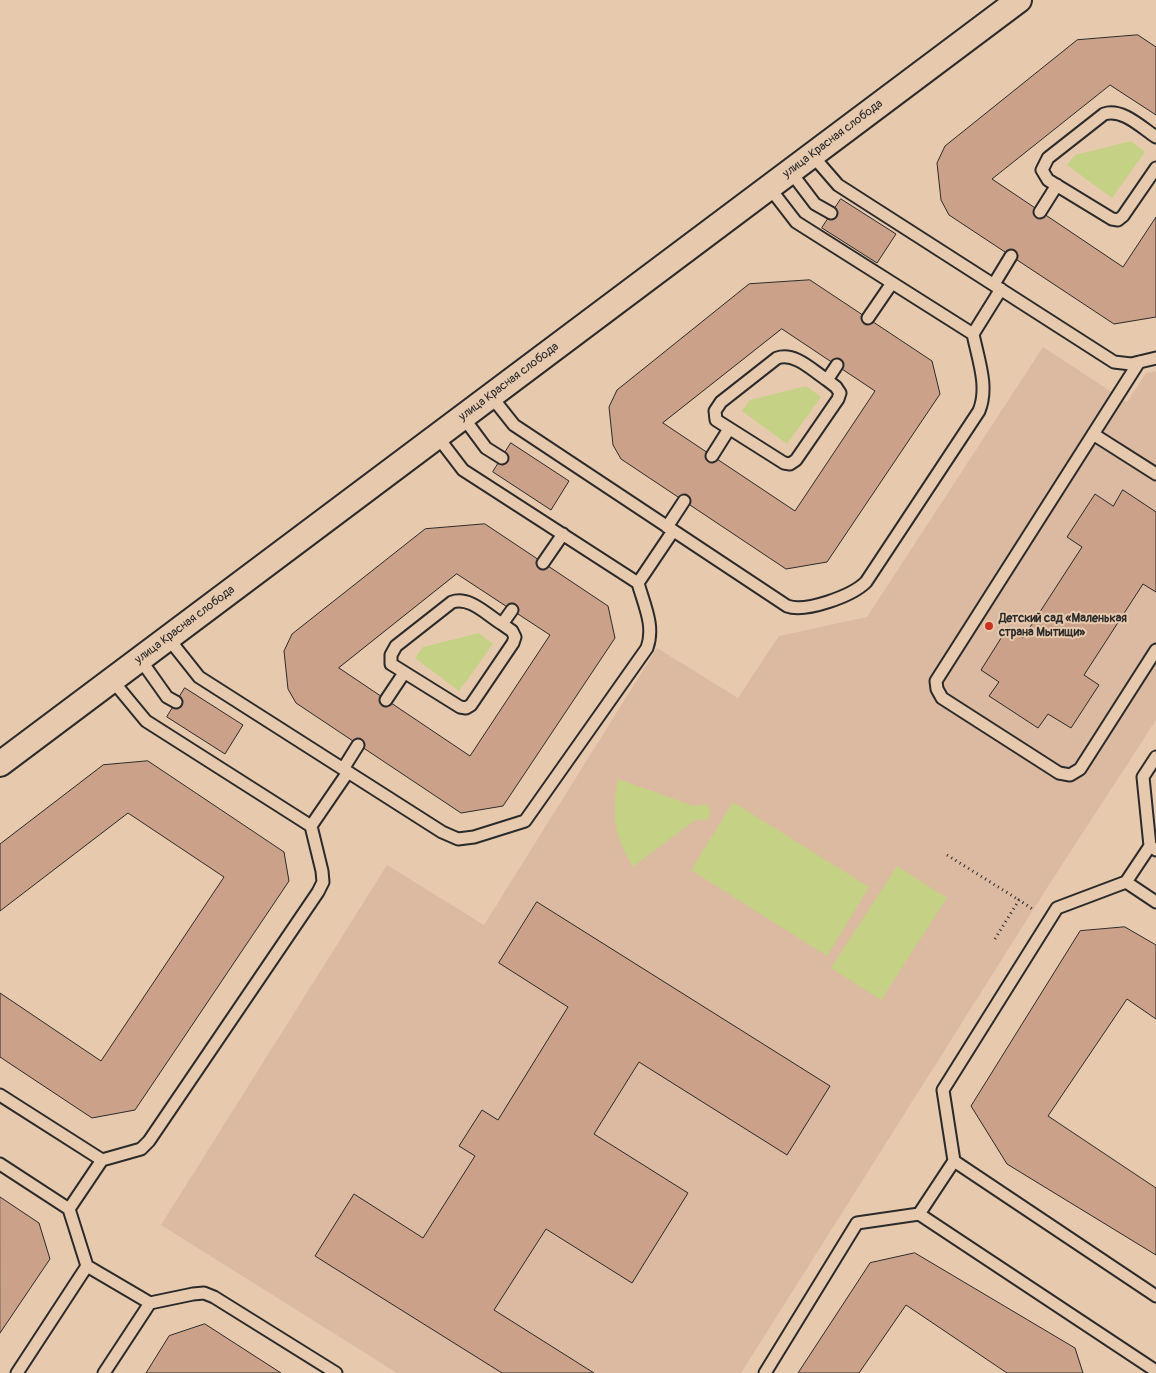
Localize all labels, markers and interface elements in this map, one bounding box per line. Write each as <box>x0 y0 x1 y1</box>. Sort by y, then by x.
street label: улица Красная слобода <box>780 97 886 181</box>
street label: улица Красная слобода <box>456 340 562 424</box>
street label: улица Красная слобода <box>132 583 238 667</box>
place label: Детский сад «Маленькая страна Мытищи» <box>999 612 1127 640</box>
marker: Детский сад «Маленькая страна Мытищи» <box>983 620 995 632</box>

